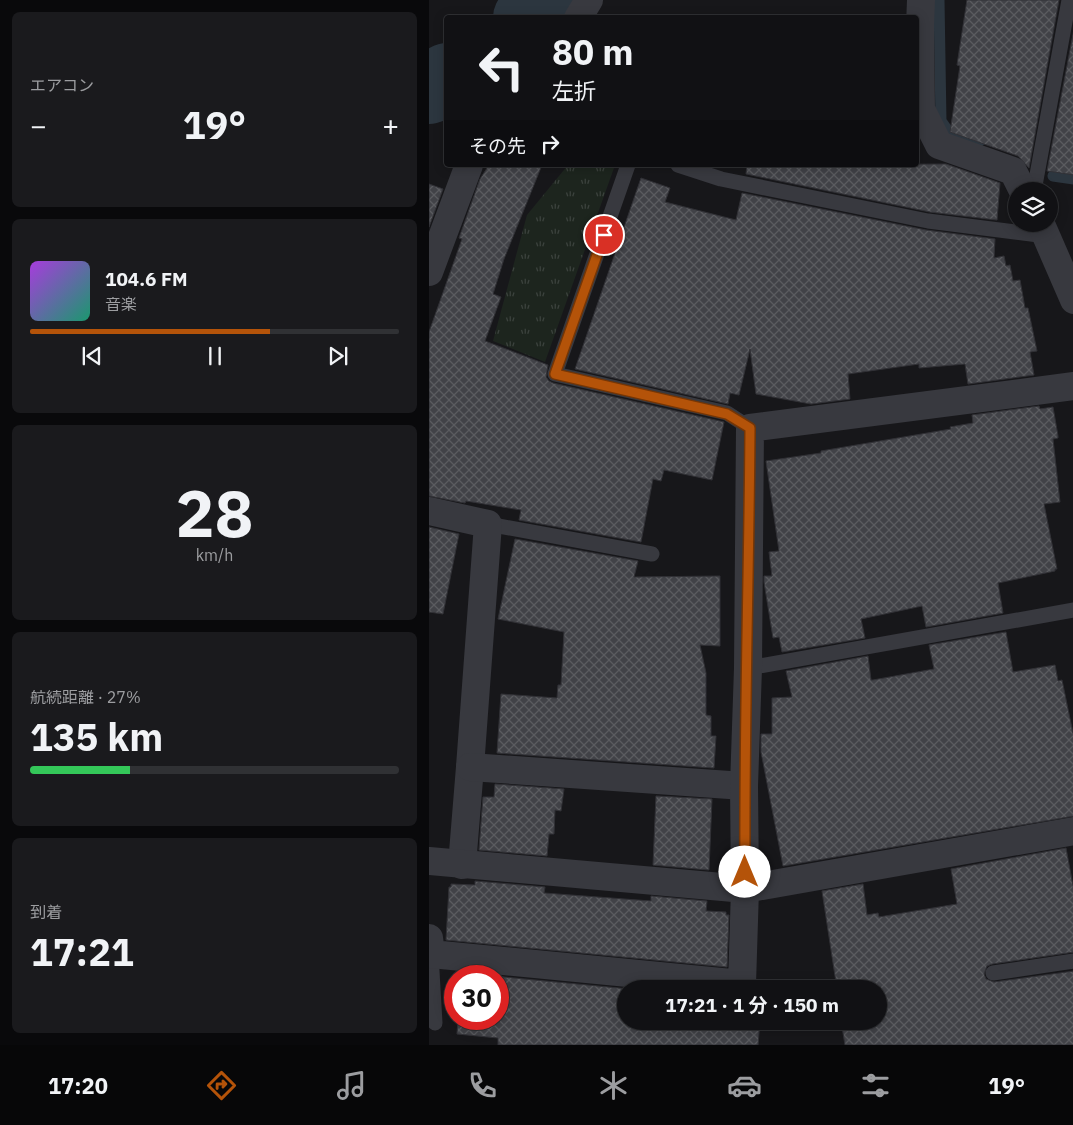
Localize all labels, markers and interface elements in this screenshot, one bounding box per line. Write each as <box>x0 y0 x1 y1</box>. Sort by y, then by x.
text: 80 m <box>552 29 634 75</box>
icon: left <box>469 35 534 100</box>
text: エアコン <box>30 75 94 95</box>
text: 左折 <box>552 76 596 105</box>
text: 19° <box>183 100 246 149</box>
text: − <box>30 107 47 144</box>
text: + <box>382 107 399 144</box>
icon: right <box>536 130 564 158</box>
text: その先 <box>469 134 526 158</box>
map controls <box>1008 182 1058 232</box>
button: layers <box>1008 182 1058 232</box>
pin <box>583 214 625 256</box>
icon: arrive <box>590 221 618 249</box>
text: 104.6 FM <box>105 267 188 291</box>
text: 音楽 <box>105 294 137 314</box>
icon: previous <box>78 342 106 370</box>
icon: pause <box>201 342 229 370</box>
icon: next <box>324 342 352 370</box>
text: 28 <box>175 470 254 555</box>
text: km/h <box>196 545 233 565</box>
text: 航続距離 · 27% <box>30 687 141 707</box>
text: 135 km <box>30 712 163 761</box>
position arrow <box>718 845 770 897</box>
text: 到着 <box>30 902 62 922</box>
text: 17:21 <box>30 927 134 976</box>
speed limit sign: 30 <box>444 965 509 1030</box>
text: 17:21 · 1 分 · 150 m <box>665 993 839 1017</box>
icon: directions <box>204 1068 239 1103</box>
icon: music <box>334 1068 369 1103</box>
icon: phone <box>465 1068 500 1103</box>
icon: climate <box>596 1068 631 1103</box>
icon: car <box>727 1068 762 1103</box>
icon: filters <box>858 1068 893 1103</box>
text: 17:20 <box>48 1071 108 1100</box>
text: 19° <box>988 1071 1025 1100</box>

